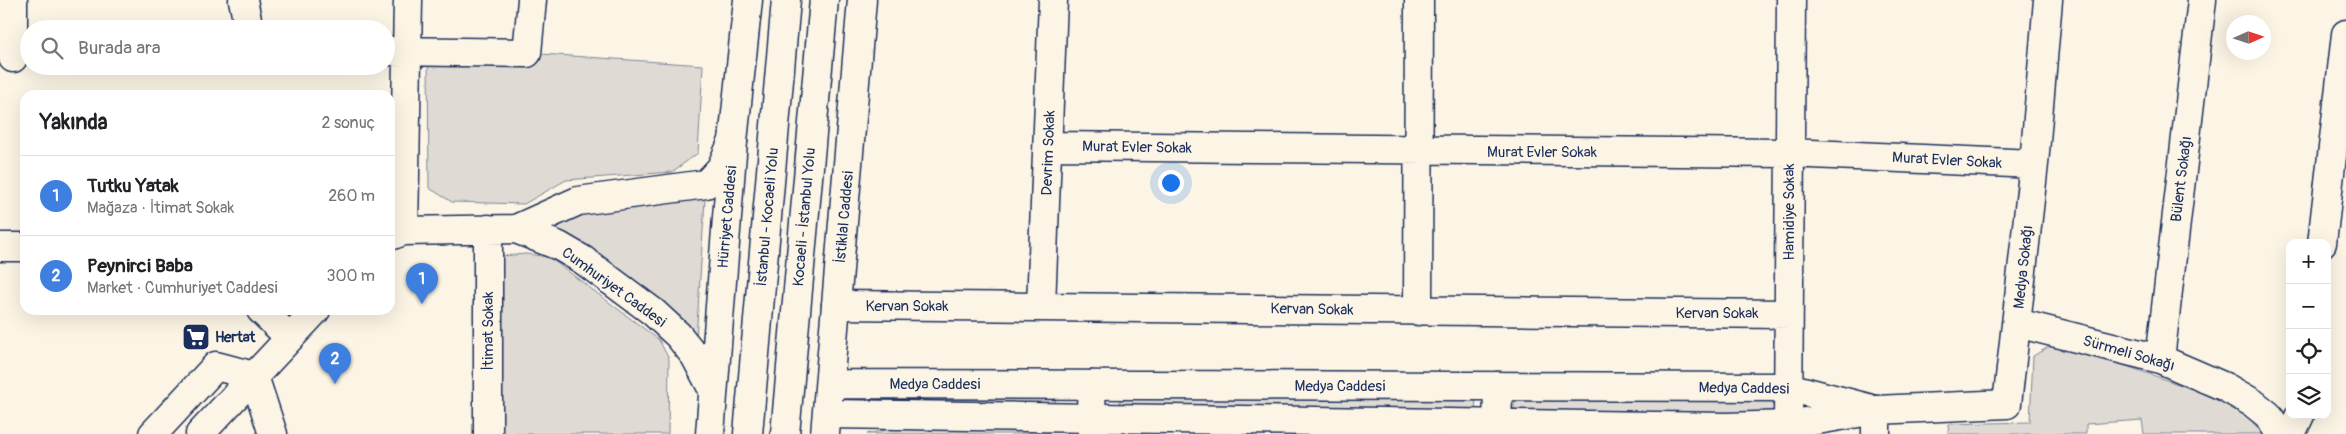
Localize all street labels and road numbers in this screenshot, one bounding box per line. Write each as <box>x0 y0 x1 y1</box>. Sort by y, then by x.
street label: Devrim Sokak <box>1038 109 1060 196</box>
street label: Bülent Sokağı <box>2167 135 2196 223</box>
street label: Murat Evler Sokak <box>1082 137 1193 158</box>
street label: Murat Evler Sokak <box>1487 143 1598 162</box>
street label: İstanbul - Kocaeli Yolu <box>752 147 783 287</box>
street label: Kocaeli - İstanbul Yolu <box>789 147 820 287</box>
street label: Murat Evler Sokak <box>1892 148 2003 173</box>
street label: Hamidiye Sokak <box>1780 163 1799 261</box>
street label: Hürriyet Caddesi <box>714 165 741 269</box>
street label: İstiklal Caddesi <box>831 170 858 264</box>
street label: Medya Sokağı <box>2010 224 2037 310</box>
street label: Cumhuriyet Caddesi <box>558 243 670 332</box>
street label: İtimat Sokak <box>479 291 498 371</box>
street label: Kervan Sokak <box>865 297 949 316</box>
street label: Kervan Sokak <box>1270 299 1354 320</box>
street label: Kervan Sokak <box>1675 304 1759 323</box>
street label: Sürmeli Sokağı <box>2081 331 2177 376</box>
street label: Medya Caddesi <box>890 375 980 394</box>
street label: Medya Caddesi <box>1295 377 1385 396</box>
street label: Medya Caddesi <box>1698 378 1790 399</box>

